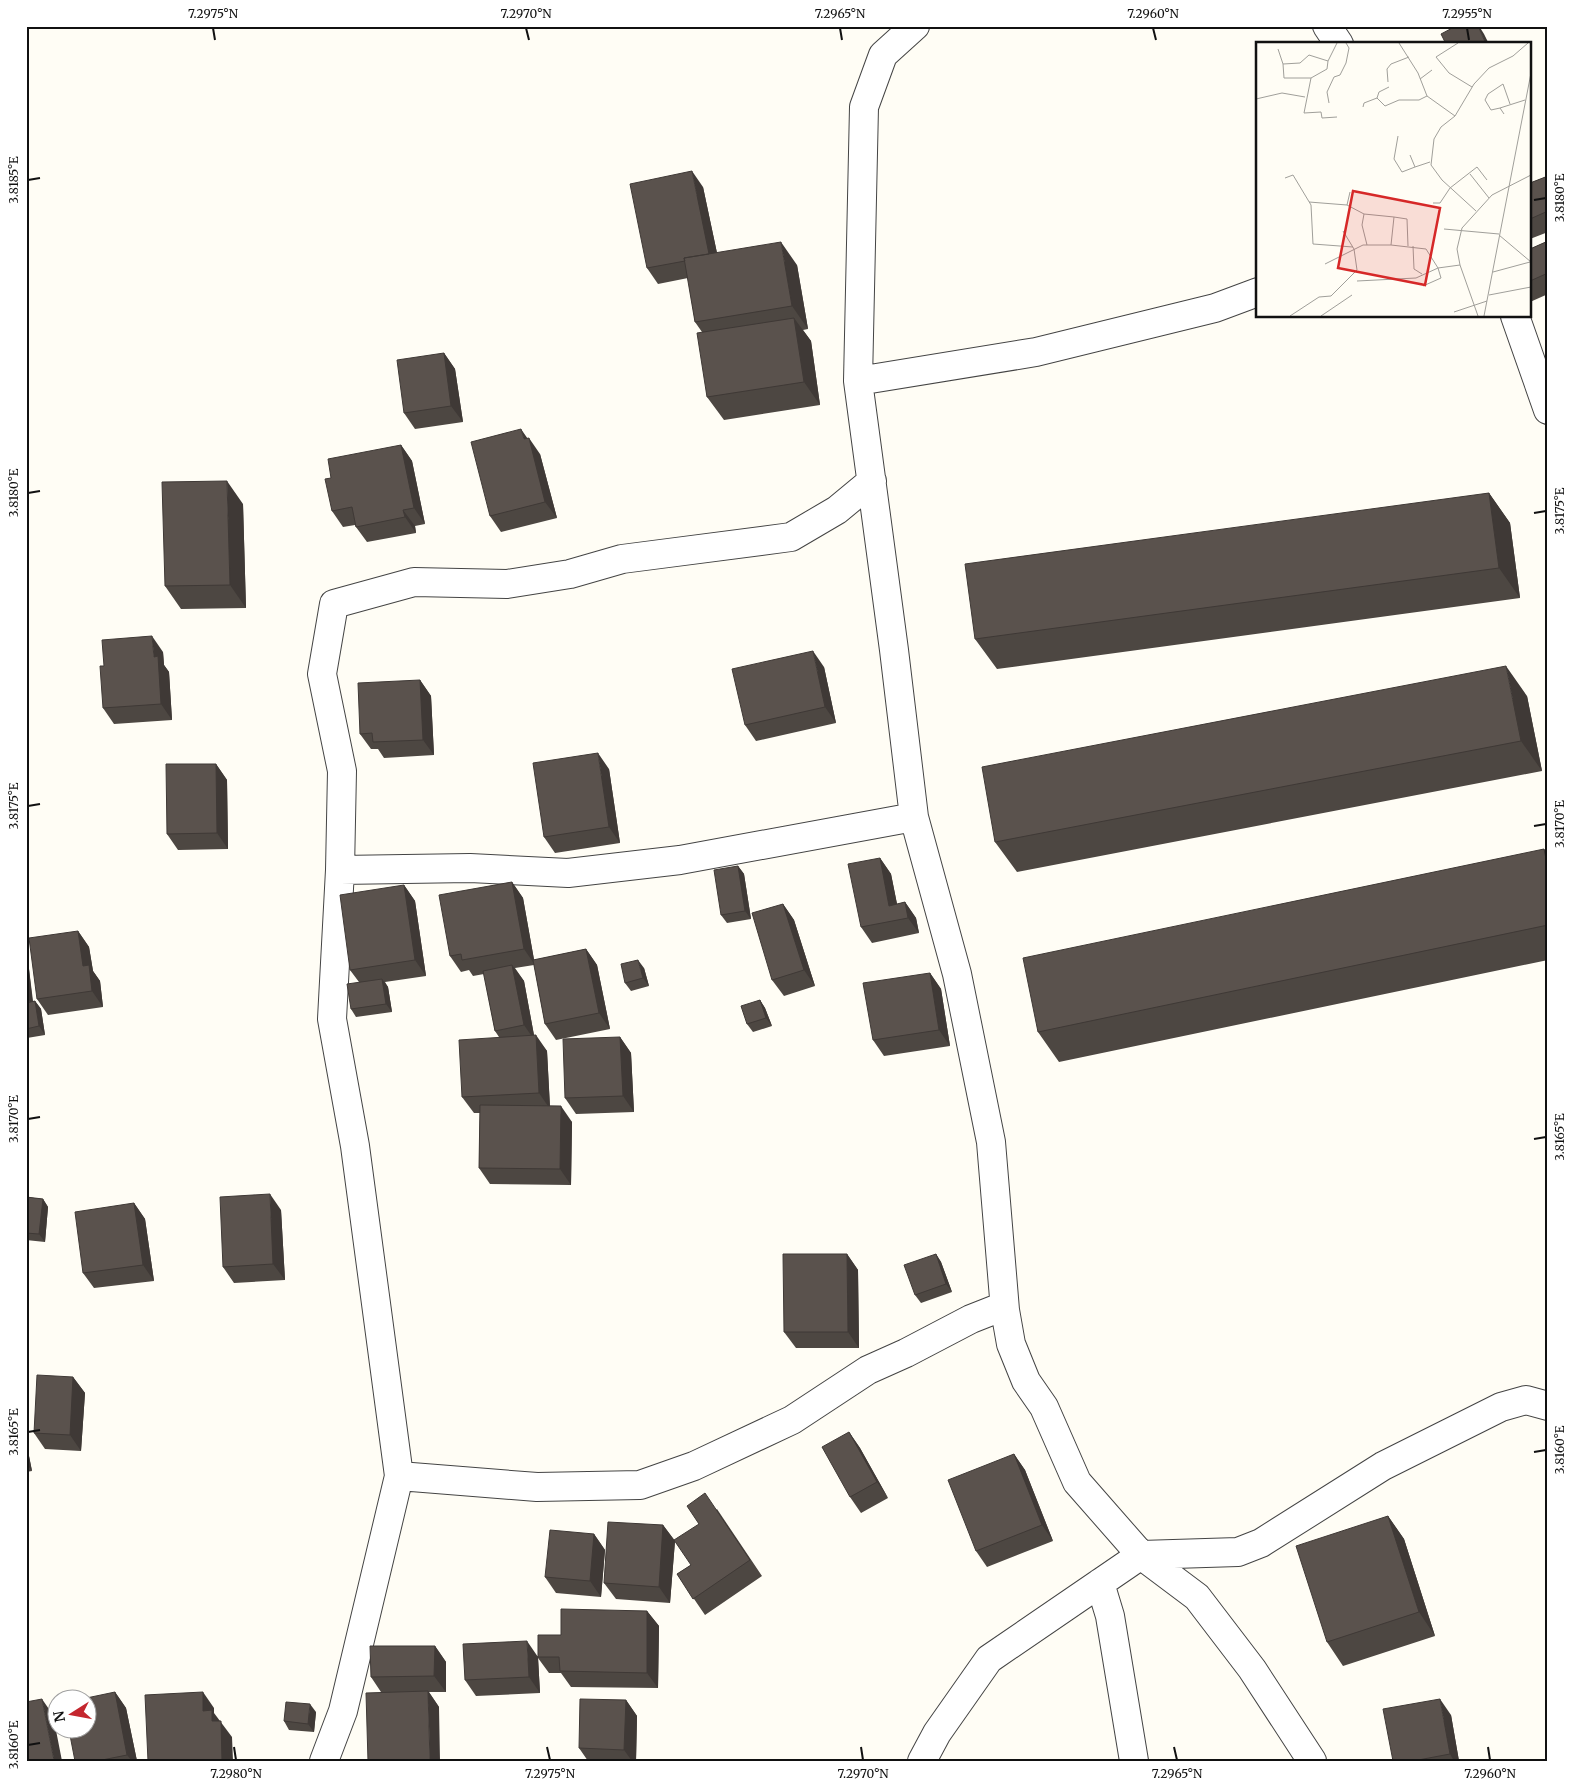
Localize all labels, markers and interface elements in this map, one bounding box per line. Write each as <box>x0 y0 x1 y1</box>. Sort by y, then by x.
text: 7.2975°N <box>188 6 239 21</box>
text: 7.2970°N <box>501 6 552 21</box>
text: 7.2965°N <box>815 6 866 21</box>
text: 7.2960°N <box>1127 6 1180 21</box>
text: 7.2955°N <box>1442 6 1493 21</box>
inset map <box>1256 42 1532 318</box>
text: 3.8185°E <box>6 156 21 204</box>
text: 3.8180°E <box>1552 173 1567 222</box>
text: 3.8180°E <box>6 468 21 517</box>
text: 3.8175°E <box>1552 487 1567 534</box>
text: 3.8175°E <box>6 782 21 829</box>
text: 3.8170°E <box>1552 800 1567 848</box>
text: 3.8170°E <box>6 1095 21 1143</box>
text: 3.8165°E <box>1552 1113 1567 1161</box>
text: 3.8165°E <box>6 1408 21 1456</box>
text: 3.8160°E <box>1552 1425 1567 1474</box>
north arrow <box>48 1690 98 1740</box>
text: N <box>49 1709 69 1724</box>
text: 3.8160°E <box>6 1720 21 1769</box>
text: 7.2980°N <box>210 1766 262 1781</box>
text: 7.2975°N <box>525 1766 576 1781</box>
text: 7.2970°N <box>838 1766 889 1781</box>
text: 7.2965°N <box>1152 1766 1203 1781</box>
text: 7.2960°N <box>1464 1766 1517 1781</box>

